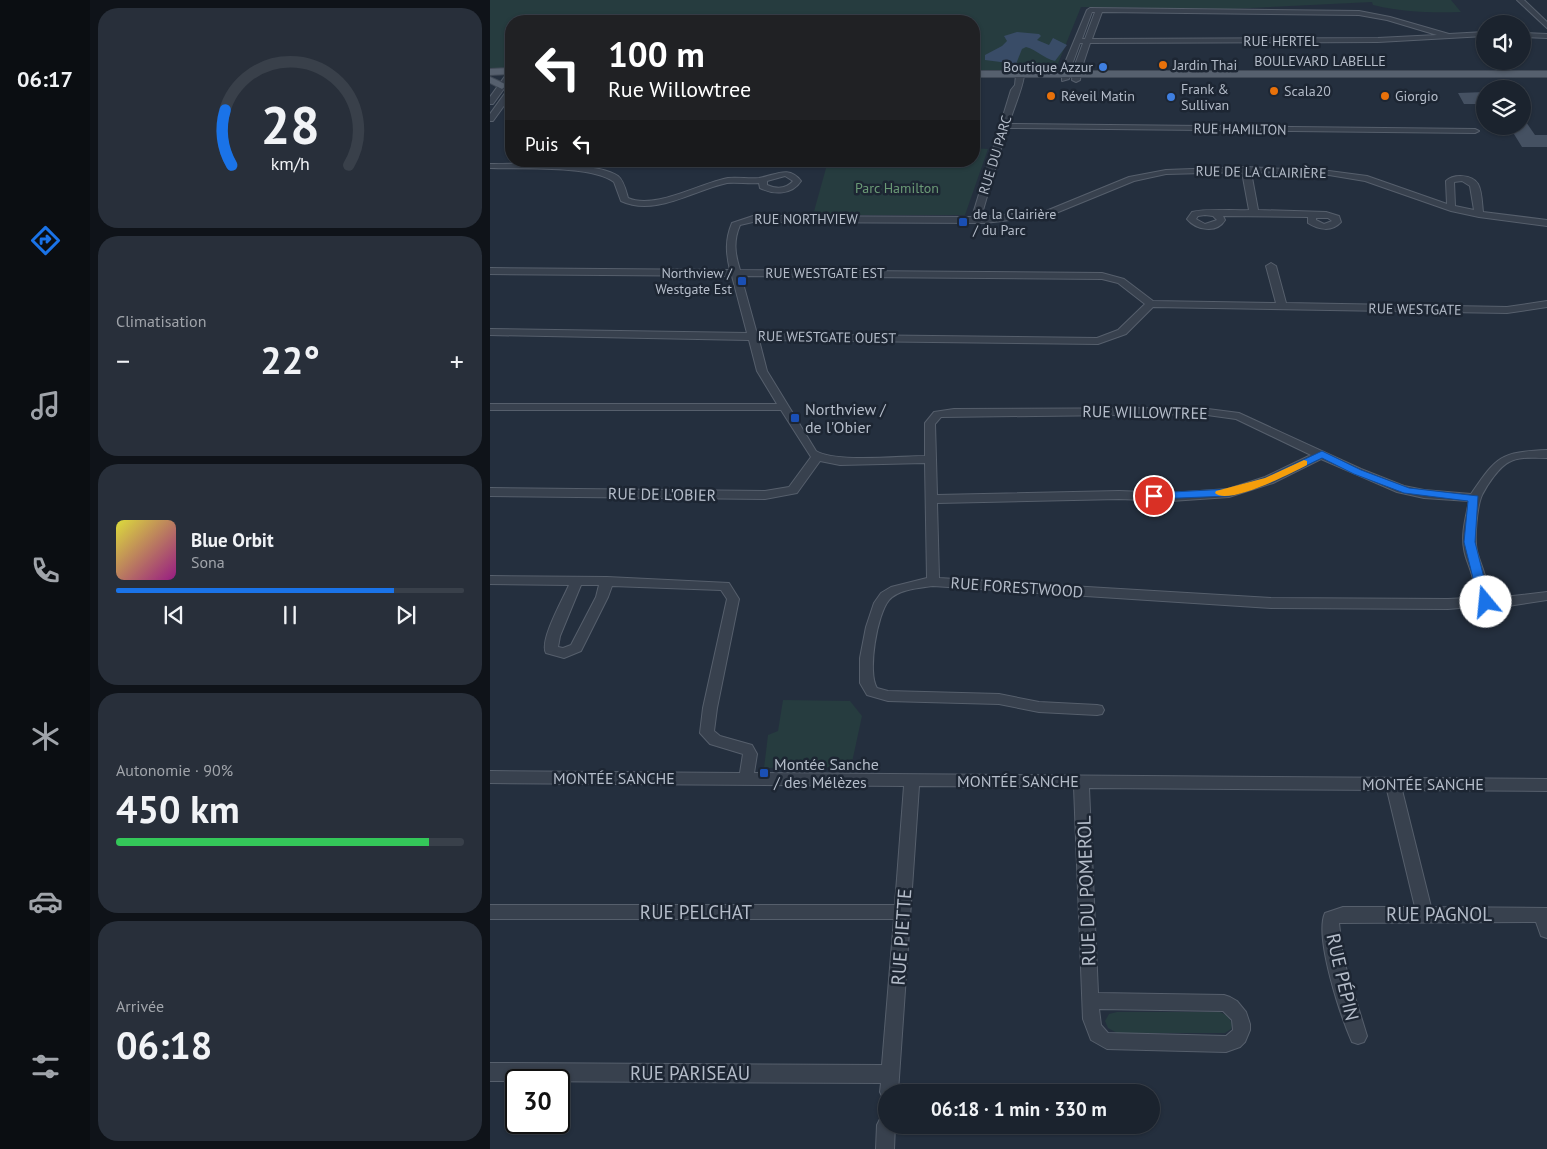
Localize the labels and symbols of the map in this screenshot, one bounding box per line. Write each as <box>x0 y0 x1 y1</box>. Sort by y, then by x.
street label: RUE HERTEL <box>1243 32 1319 50</box>
street label: BOULEVARD LABELLE <box>1254 52 1386 70</box>
place label: Jardin Thai <box>1172 56 1237 74</box>
place label: Boutique Azzur <box>1003 58 1093 76</box>
marker: Jardin Thai <box>1157 59 1169 71</box>
marker: Boutique Azzur <box>1097 61 1109 73</box>
place label: Frank & Sullivan <box>1181 80 1229 114</box>
place label: Scala20 <box>1284 82 1331 100</box>
marker: Scala20 <box>1268 85 1280 97</box>
place label: Réveil Matin <box>1061 87 1135 105</box>
place label: Giorgio <box>1395 87 1438 105</box>
marker: Réveil Matin <box>1045 90 1057 102</box>
marker: Giorgio <box>1379 90 1391 102</box>
marker: Frank & Sullivan <box>1165 91 1177 103</box>
street label: RUE DU PARC <box>974 113 1016 197</box>
street label: RUE HAMILTON <box>1193 119 1287 139</box>
street label: RUE DE LA CLAIRIÈRE <box>1195 162 1327 182</box>
park label: Parc Hamilton <box>855 179 939 197</box>
place label: de la Clairière / du Parc <box>972 205 1056 239</box>
street label: RUE NORTHVIEW <box>754 210 858 228</box>
marker: de la Clairière / du Parc <box>957 216 969 228</box>
place label: Northview / Westgate Est <box>655 264 733 298</box>
street label: RUE WESTGATE EST <box>765 264 885 282</box>
marker: Northview / Westgate Est <box>736 275 748 287</box>
street label: RUE WESTGATE <box>1368 299 1462 319</box>
street label: RUE WESTGATE OUEST <box>758 327 897 347</box>
place label: Northview / de l'Obier <box>805 399 887 437</box>
street label: RUE WILLOWTREE <box>1082 401 1208 423</box>
marker: Northview / de l'Obier <box>789 412 801 424</box>
pin <box>1133 475 1175 517</box>
street label: RUE DE L'OBIER <box>608 483 716 505</box>
street label: RUE FORESTWOOD <box>950 572 1084 602</box>
position arrow <box>1459 575 1511 627</box>
place label: Montée Sanche / des Mélèzes <box>773 754 879 792</box>
marker: Montée Sanche / des Mélèzes <box>758 767 770 779</box>
street label: MONTÉE SANCHE <box>553 768 675 788</box>
street label: MONTÉE SANCHE <box>957 771 1079 791</box>
street label: MONTÉE SANCHE <box>1362 774 1484 794</box>
street label: RUE DU POMEROL <box>1071 815 1101 967</box>
street label: RUE PIETTE <box>886 888 916 986</box>
street label: RUE PELCHAT <box>640 900 753 924</box>
street label: RUE PAGNOL <box>1386 902 1492 926</box>
street label: RUE PÉPIN <box>1321 931 1365 1023</box>
street label: RUE PARISEAU <box>630 1061 750 1085</box>
speed limit sign: 30 <box>505 1069 570 1134</box>

